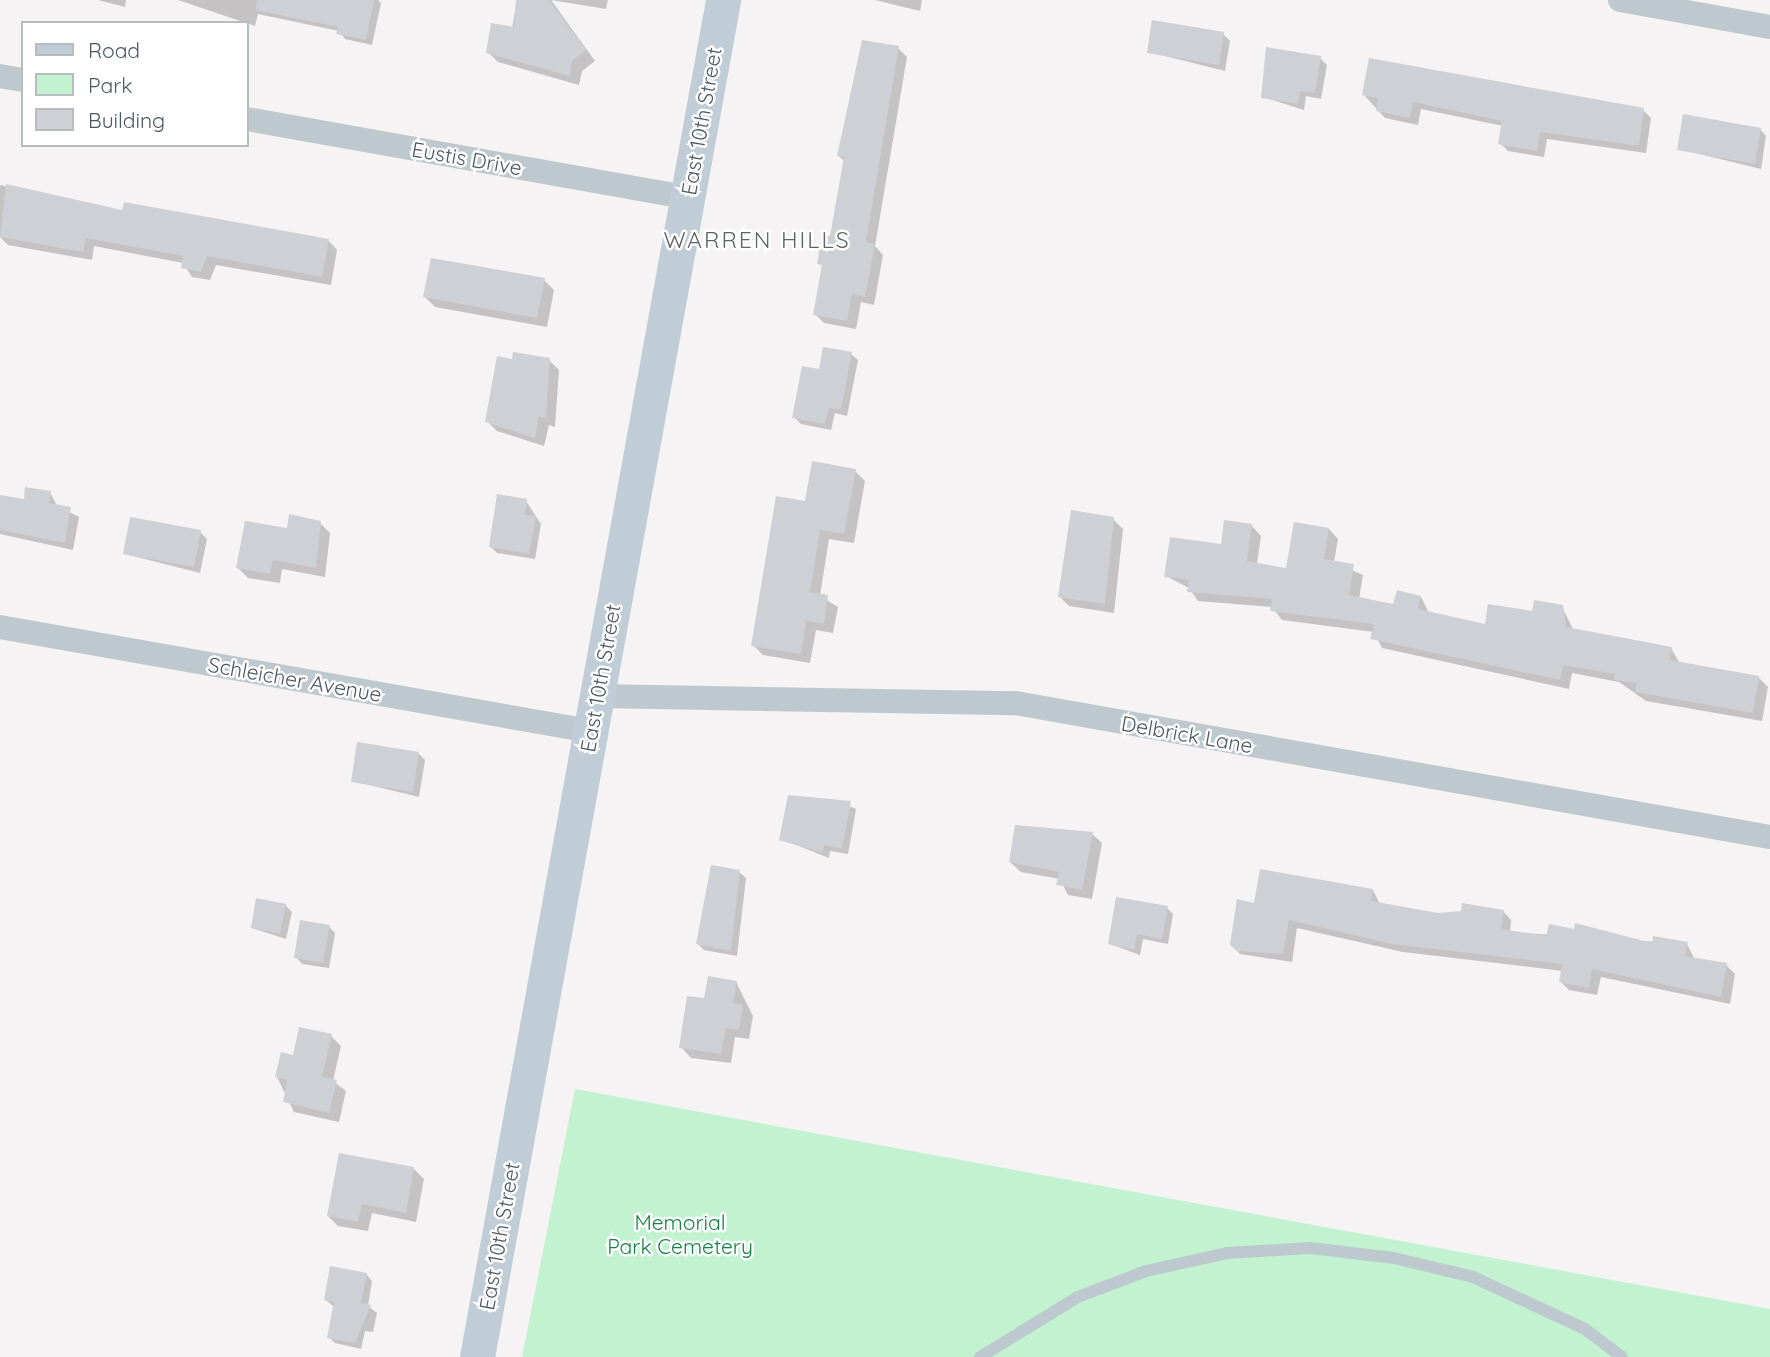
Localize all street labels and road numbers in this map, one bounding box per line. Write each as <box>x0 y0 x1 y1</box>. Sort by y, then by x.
street label: East 10th Street <box>676 45 726 197</box>
street label: Eustis Drive <box>410 136 524 180</box>
street label: East 10th Street <box>575 602 625 754</box>
street label: Schleicher Avenue <box>206 651 384 707</box>
street label: Delbrick Lane <box>1119 710 1255 758</box>
street label: East 10th Street <box>474 1160 524 1312</box>

